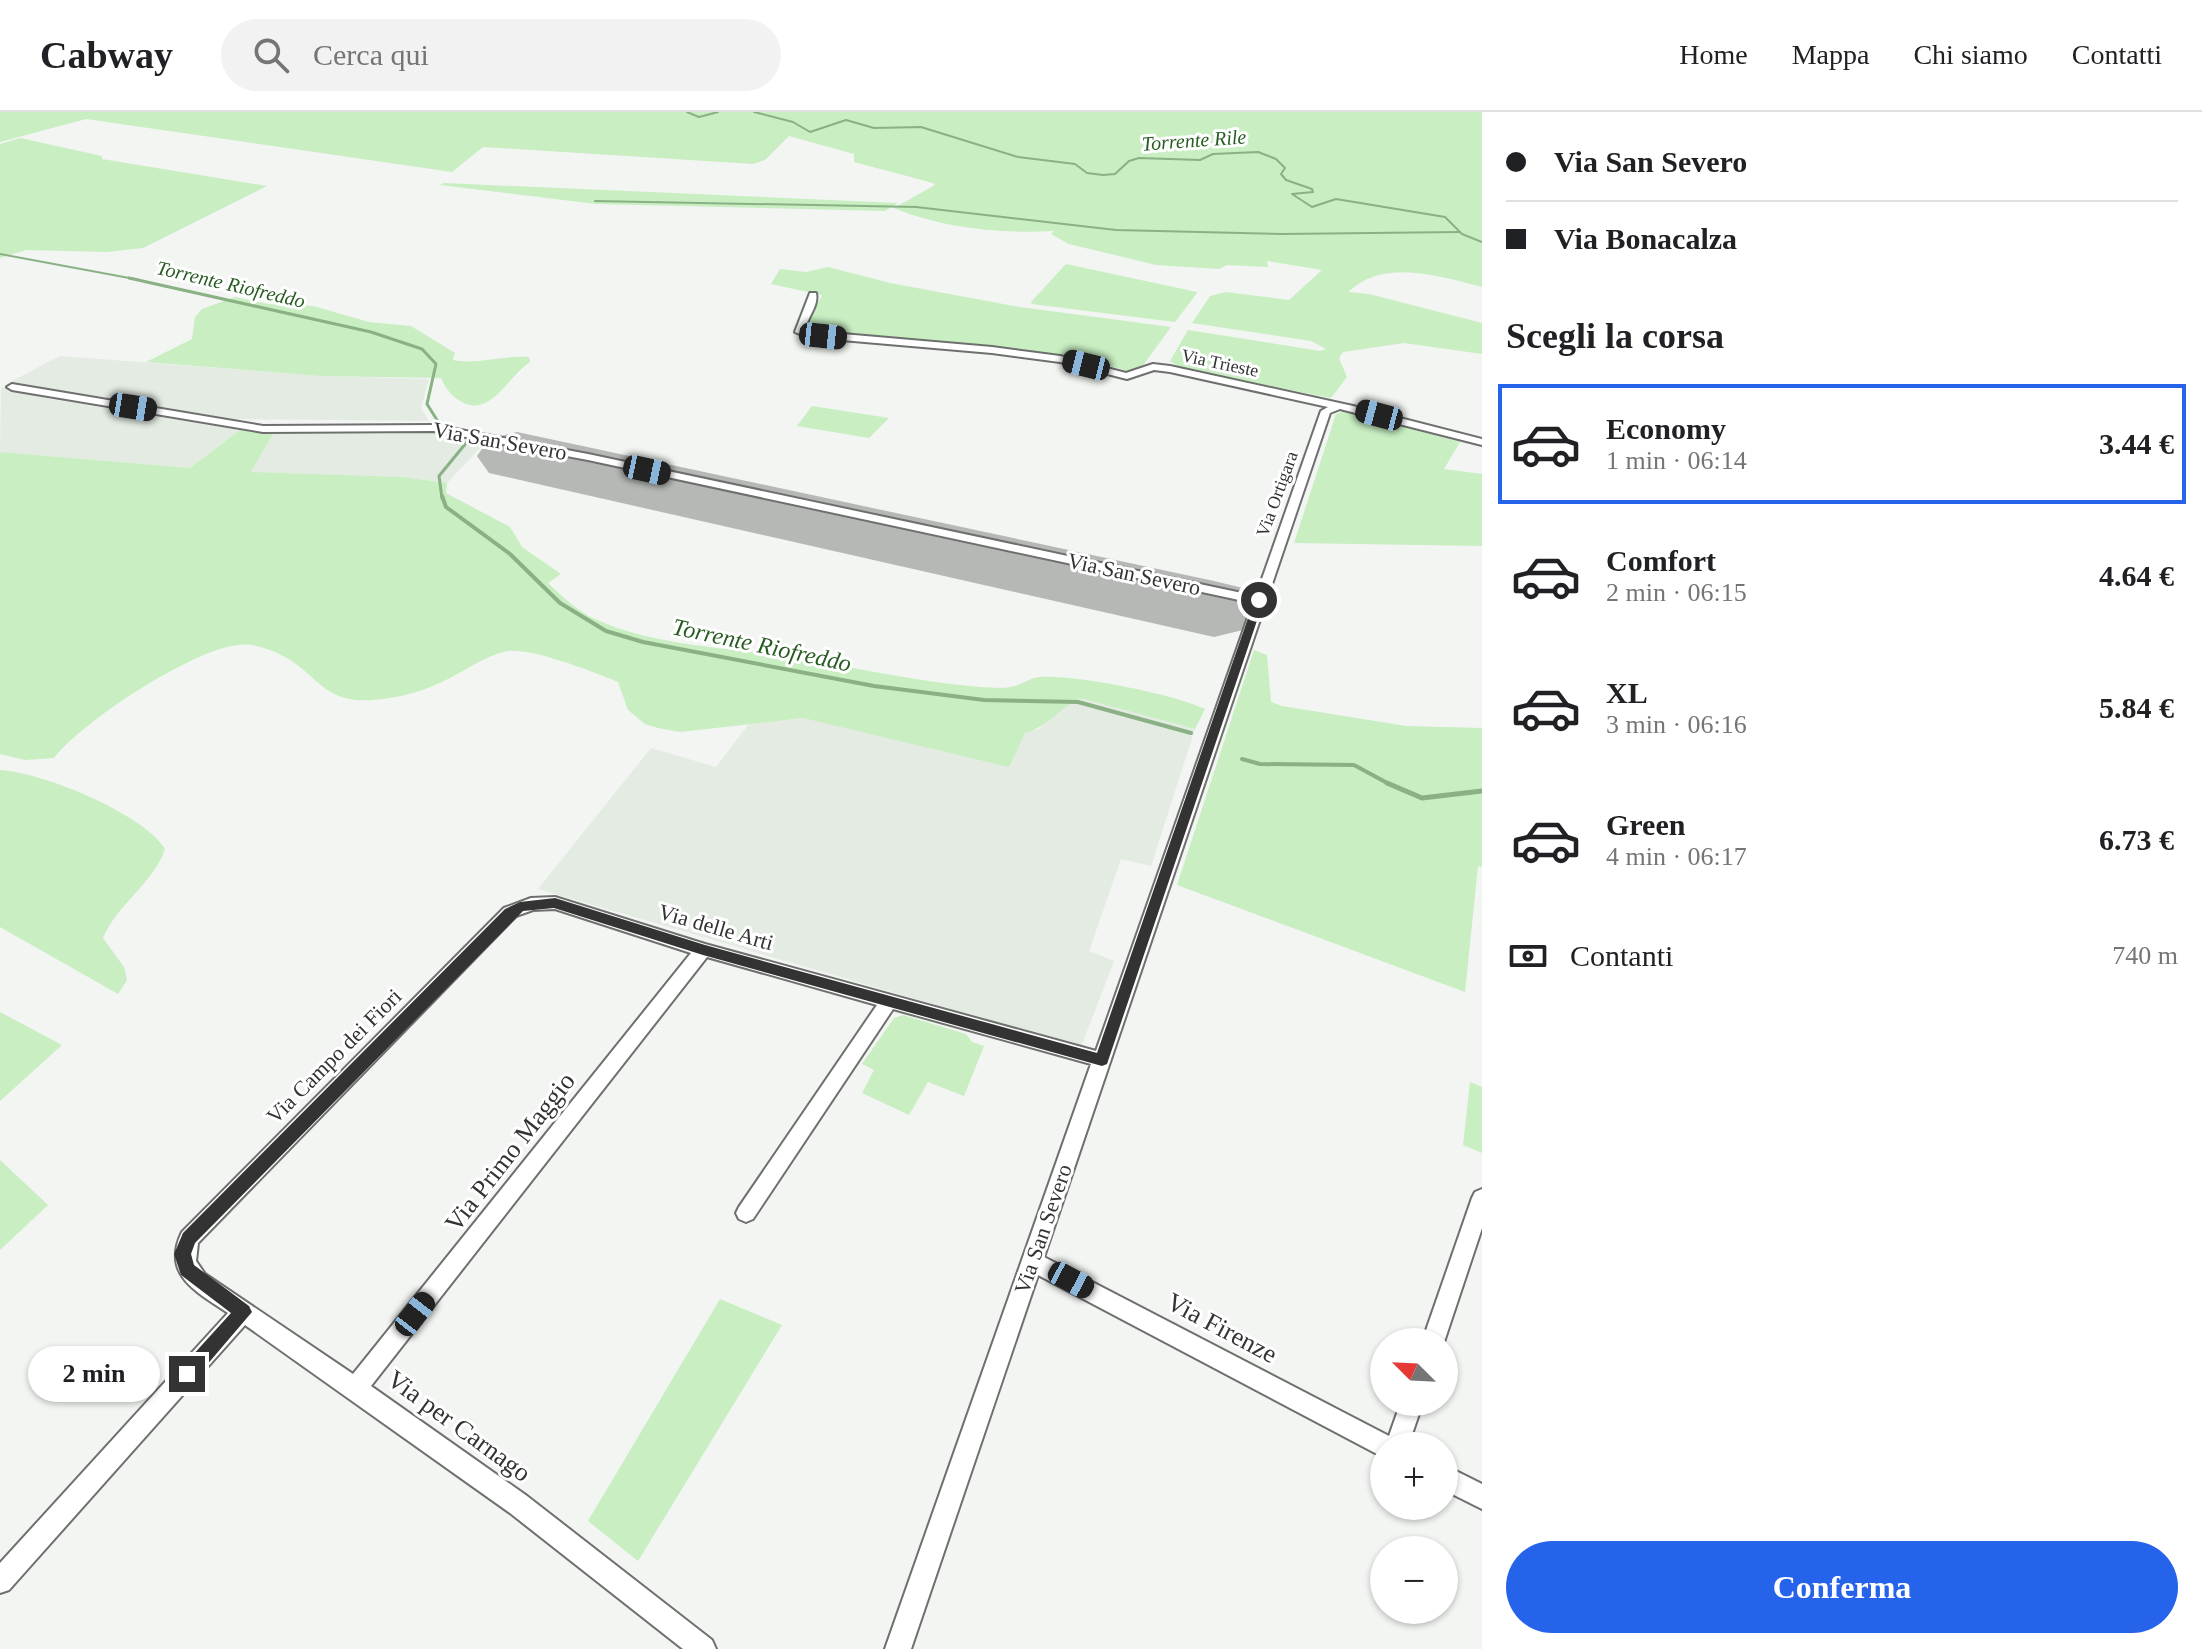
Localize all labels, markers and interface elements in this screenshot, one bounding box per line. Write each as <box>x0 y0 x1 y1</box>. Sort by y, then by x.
search box <box>221 19 781 91</box>
icon: search <box>249 33 293 77</box>
text: Cabway <box>40 34 173 76</box>
text: Cerca qui <box>313 38 429 71</box>
text: Home <box>1679 39 1748 70</box>
text: Mappa <box>1792 39 1869 70</box>
text: Chi siamo <box>1913 39 2028 70</box>
text: Contatti <box>2072 39 2162 70</box>
water label: Torrente Rile <box>1141 125 1247 155</box>
text: Via San Severo <box>1554 145 1747 178</box>
text: Via Bonacalza <box>1554 222 1737 255</box>
water label: Torrente Riofreddo <box>154 256 307 313</box>
text: Scegli la corsa <box>1506 316 1724 356</box>
car <box>798 322 848 350</box>
street label: Via Trieste <box>1180 345 1260 381</box>
car <box>1060 348 1112 382</box>
car <box>107 391 159 423</box>
car <box>1353 397 1405 433</box>
icon: car <box>1510 408 1582 480</box>
text: Economy <box>1606 412 1726 445</box>
street label: Via San Severo <box>431 417 569 465</box>
text: 3.44 € <box>2099 427 2174 460</box>
text: 1 min · 06:14 <box>1606 446 1747 475</box>
street label: Via Ortigara <box>1252 449 1302 539</box>
car <box>621 453 673 487</box>
icon: car <box>1510 540 1582 612</box>
text: Comfort <box>1606 544 1716 577</box>
street label: Via San Severo <box>1065 548 1203 600</box>
text: 4.64 € <box>2099 559 2174 592</box>
text: 2 min · 06:15 <box>1606 578 1747 607</box>
route start <box>1241 582 1277 618</box>
water label: Torrente Riofreddo <box>670 613 854 677</box>
icon: car <box>1510 672 1582 744</box>
text: XL <box>1606 676 1648 709</box>
text: 5.84 € <box>2099 691 2174 724</box>
text: 3 min · 06:16 <box>1606 710 1747 739</box>
icon: car <box>1510 804 1582 876</box>
text: Green <box>1606 808 1685 841</box>
text: 6.73 € <box>2099 823 2174 856</box>
text: 4 min · 06:17 <box>1606 842 1747 871</box>
street label: Via delle Arti <box>656 899 776 955</box>
icon: cash <box>1506 934 1550 978</box>
text: Contanti <box>1570 939 1673 972</box>
text: 740 m <box>2112 941 2178 970</box>
street label: Via Campo dei Fiori <box>261 983 407 1129</box>
street label: Via Primo Maggio <box>439 1067 581 1237</box>
street label: Via San Severo <box>1009 1161 1077 1297</box>
car <box>1044 1258 1098 1302</box>
street label: Via Firenze <box>1162 1287 1282 1369</box>
car <box>391 1288 439 1340</box>
north arrow <box>1370 1328 1458 1416</box>
map controls <box>1370 1328 1458 1624</box>
callout: 2 min <box>27 1346 159 1402</box>
route end <box>169 1356 205 1392</box>
text: 2 min <box>63 1359 125 1388</box>
street label: Via per Carnago <box>382 1364 536 1488</box>
button: + <box>1370 1432 1458 1520</box>
button: − <box>1370 1536 1458 1624</box>
button: Conferma <box>1506 1541 2178 1633</box>

